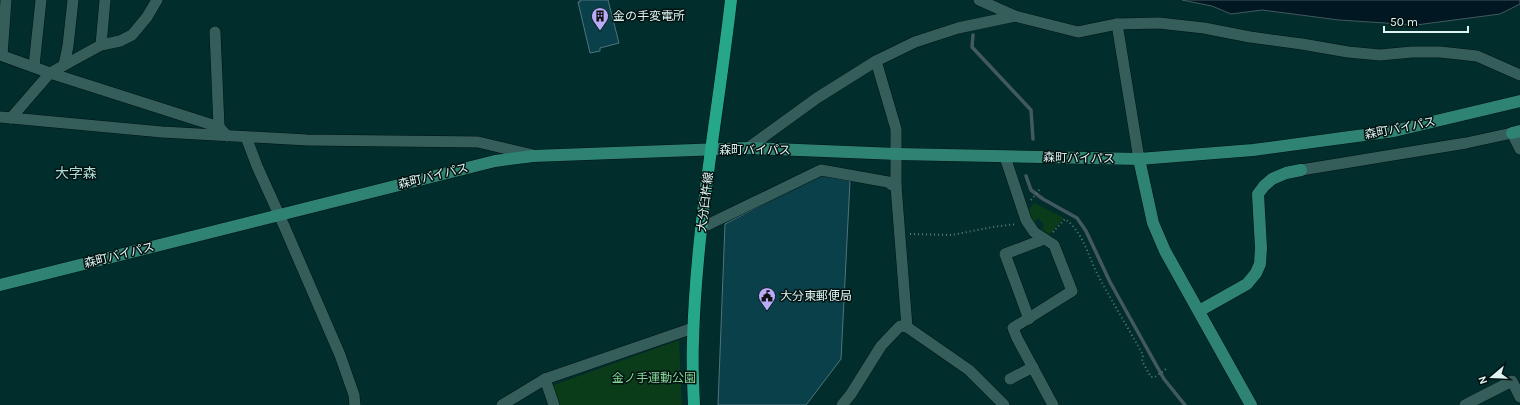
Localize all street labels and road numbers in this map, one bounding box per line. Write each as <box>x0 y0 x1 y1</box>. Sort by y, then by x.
street label: 森町バイパス <box>1363 114 1437 142</box>
street label: 森町バイパス <box>719 143 791 157</box>
street label: 森町バイパス <box>1043 150 1115 166</box>
street label: 森町バイパス <box>396 161 470 191</box>
street label: 大分臼杵線 <box>694 171 716 233</box>
street label: 森町バイパス <box>82 240 156 270</box>

